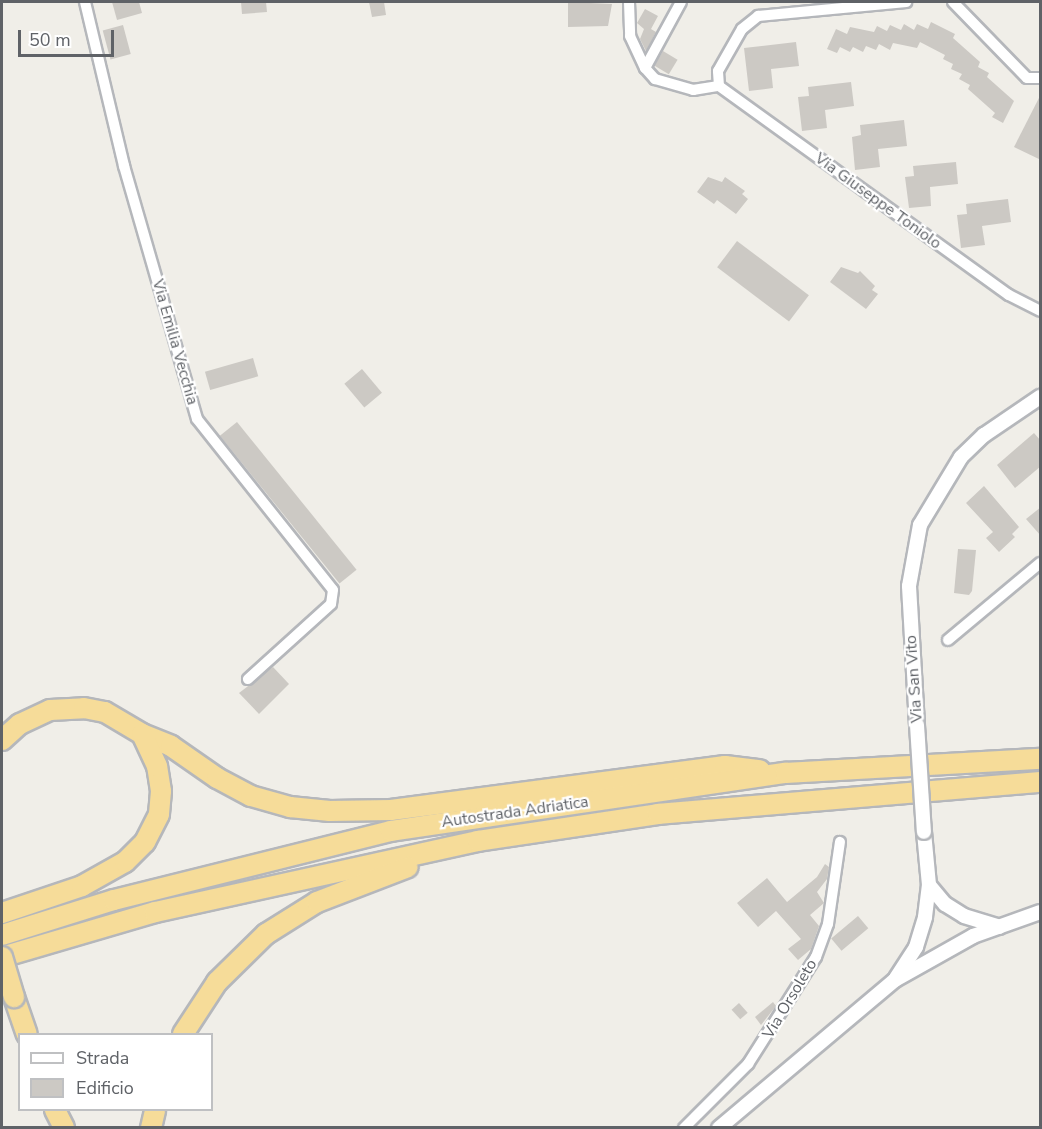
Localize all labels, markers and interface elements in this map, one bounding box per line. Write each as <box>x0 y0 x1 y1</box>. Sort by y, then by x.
scale bar <box>21 18 117 56</box>
text: 50 m <box>29 28 71 52</box>
street label: Via Giuseppe Toniolo <box>811 149 945 253</box>
street label: Via Emilia Vecchia <box>148 277 202 407</box>
street label: Via San Vito <box>901 634 927 724</box>
street label: Autostrada Adriatica <box>440 792 590 832</box>
street label: Via Orsoleto <box>759 956 821 1042</box>
legend <box>18 1033 213 1111</box>
text: Strada <box>76 1046 129 1070</box>
text: Edificio <box>76 1076 134 1100</box>

